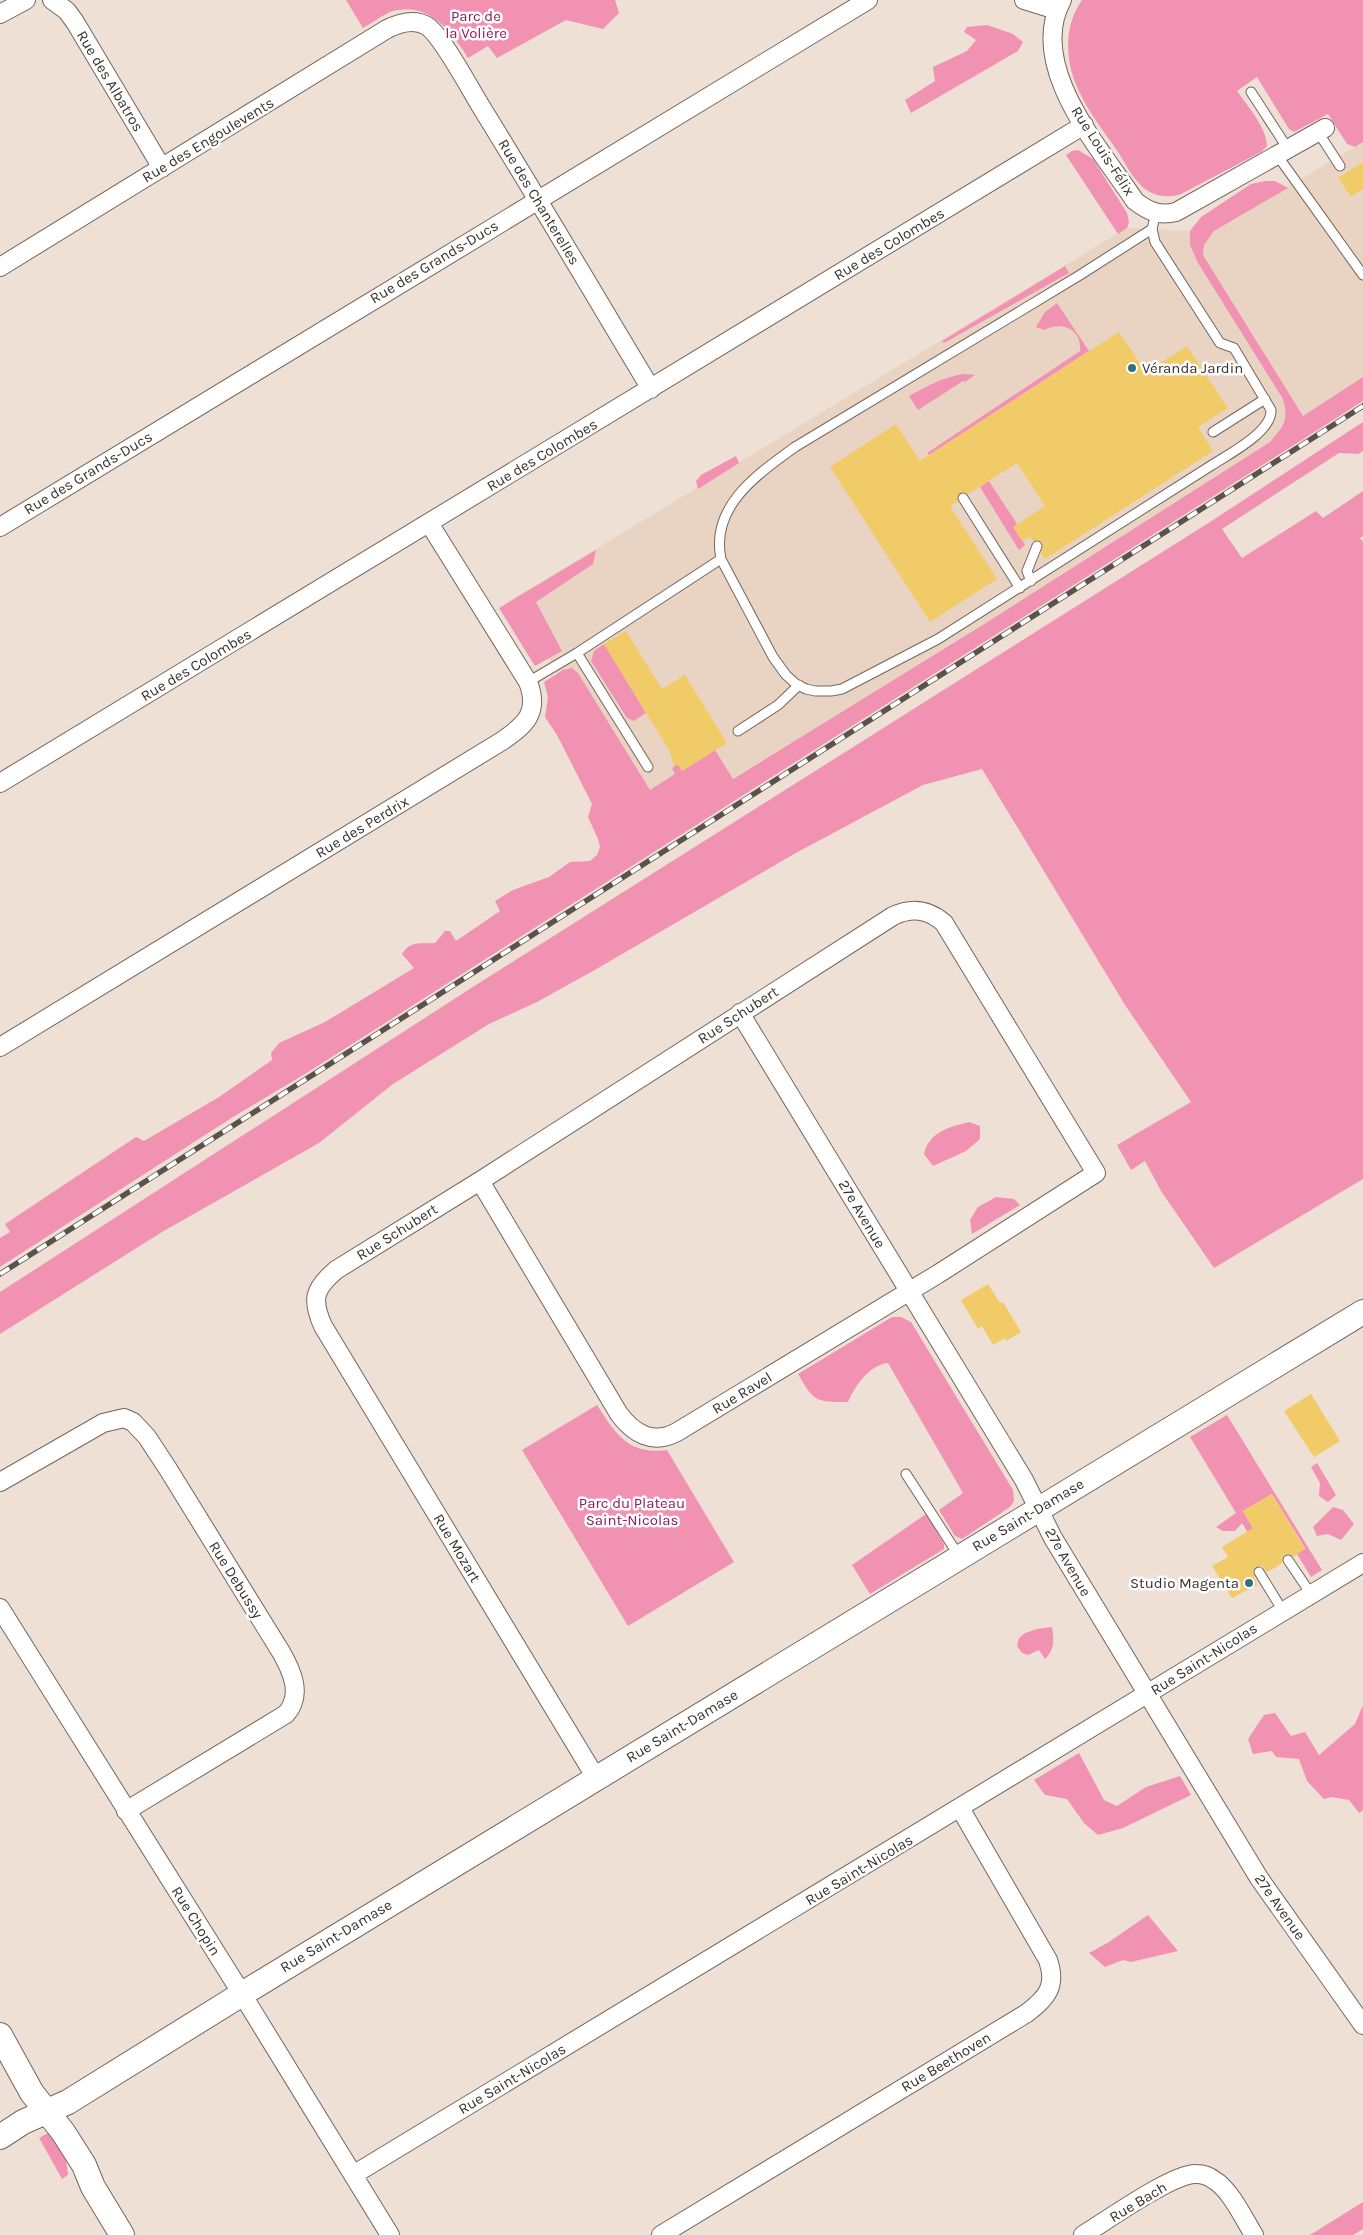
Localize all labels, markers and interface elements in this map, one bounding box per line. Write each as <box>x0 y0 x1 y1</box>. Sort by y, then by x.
park label: Parc de la Volière <box>445 7 507 42</box>
street label: Rue des Albatros <box>73 27 147 135</box>
street label: Rue des Engoulevents <box>139 94 277 186</box>
street label: Rue Louis-Félix <box>1067 103 1139 199</box>
street label: Rue des Chanterelles <box>494 136 584 268</box>
street label: Rue des Colombes <box>830 204 948 284</box>
street label: Rue des Grands-Ducs <box>367 217 501 307</box>
place label: Véranda Jardin <box>1142 359 1243 377</box>
marker: Véranda Jardin <box>1126 362 1138 374</box>
street label: Rue des Colombes <box>483 415 601 495</box>
street label: Rue des Grands-Ducs <box>21 428 155 518</box>
street label: Rue des Colombes <box>137 625 255 705</box>
street label: Rue des Perdrix <box>312 792 412 862</box>
street label: Rue Schubert <box>694 982 782 1048</box>
street label: 27e Avenue <box>835 1177 889 1251</box>
street label: Rue Schubert <box>353 1200 441 1264</box>
street label: Rue Ravel <box>709 1368 775 1418</box>
street label: Rue Saint-Damase <box>969 1475 1087 1555</box>
park label: Parc du Plateau Saint-Nicolas <box>579 1494 685 1529</box>
street label: Rue Mozart <box>429 1510 485 1586</box>
street label: 27e Avenue <box>1041 1524 1095 1600</box>
street label: Rue Debussy <box>205 1538 267 1622</box>
place label: Studio Magenta <box>1130 1574 1239 1592</box>
marker: Studio Magenta <box>1243 1577 1255 1589</box>
street label: Rue Saint-Nicolas <box>1147 1619 1261 1699</box>
street label: Rue Saint-Damase <box>623 1686 741 1766</box>
street label: Rue Saint-Nicolas <box>802 1831 916 1909</box>
street label: 27e Avenue <box>1251 1871 1309 1943</box>
street label: Rue Chopin <box>168 1883 224 1959</box>
street label: Rue Saint-Damase <box>277 1896 395 1976</box>
street label: Rue Beethoven <box>898 2028 994 2096</box>
street label: Rue Saint-Nicolas <box>455 2040 569 2118</box>
street label: Rue Bach <box>1106 2178 1170 2226</box>

